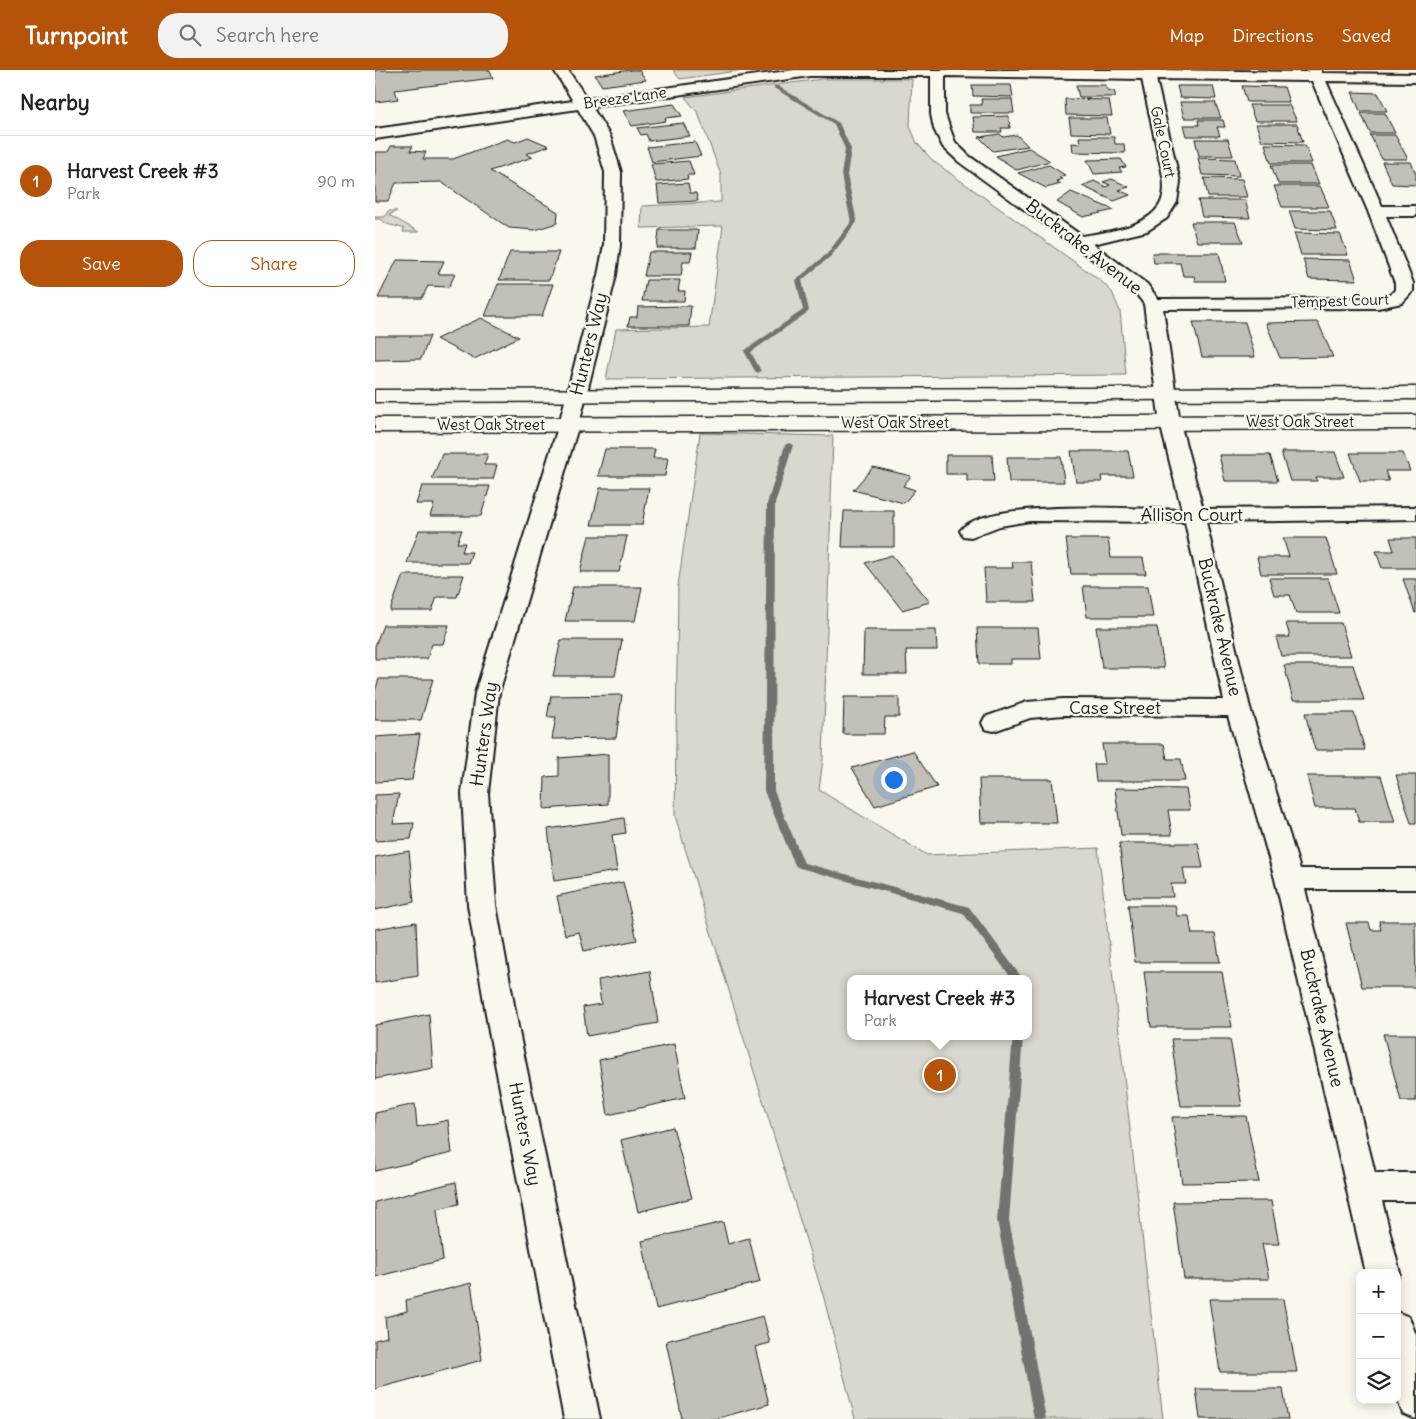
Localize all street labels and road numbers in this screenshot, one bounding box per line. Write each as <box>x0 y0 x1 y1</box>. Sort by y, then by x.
street label: Breeze Lane <box>582 82 668 113</box>
street label: Gale Court <box>1147 104 1180 179</box>
street label: Buckrake Avenue <box>1022 194 1147 299</box>
street label: Tempest Court <box>1291 289 1389 312</box>
street label: Hunters Way <box>565 290 612 398</box>
street label: West Oak Street <box>1246 412 1354 431</box>
street label: West Oak Street <box>841 413 949 432</box>
street label: West Oak Street <box>437 415 545 434</box>
street label: Allison Court <box>1141 503 1243 526</box>
street label: Buckrake Avenue <box>1193 555 1248 698</box>
street label: Hunters Way <box>465 680 502 788</box>
street label: Case Street <box>1069 696 1161 719</box>
street label: Buckrake Avenue <box>1295 946 1350 1089</box>
street label: Hunters Way <box>504 1080 547 1188</box>

